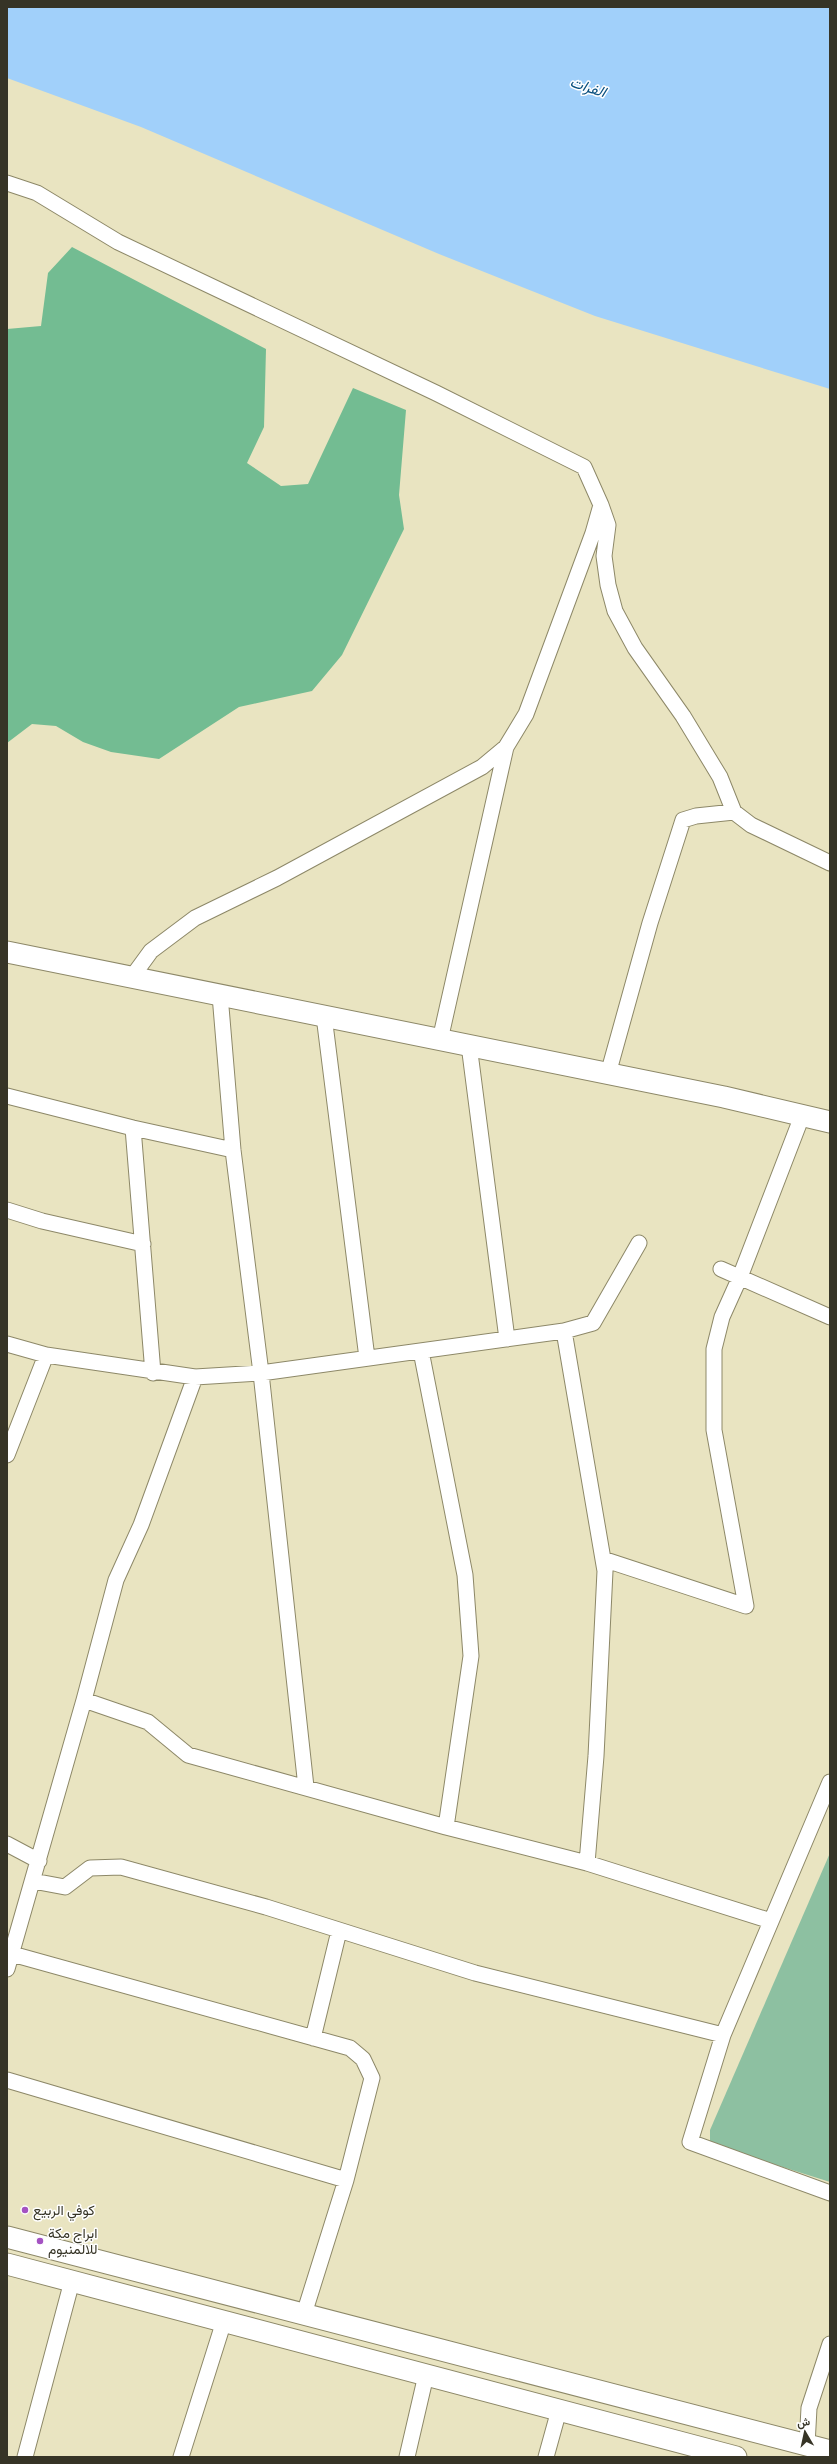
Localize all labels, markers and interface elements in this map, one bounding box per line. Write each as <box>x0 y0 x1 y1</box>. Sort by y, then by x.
water label: الفرات <box>568 73 610 102</box>
place label: كوفي الربيع <box>33 2202 95 2222</box>
marker: كوفي الربيع <box>20 2205 30 2215</box>
place label: ابراج مكة للالمنيوم <box>48 2225 98 2258</box>
marker: ابراج مكة للالمنيوم <box>35 2236 45 2246</box>
north arrow <box>785 2412 825 2452</box>
text: ش <box>796 2415 811 2430</box>

